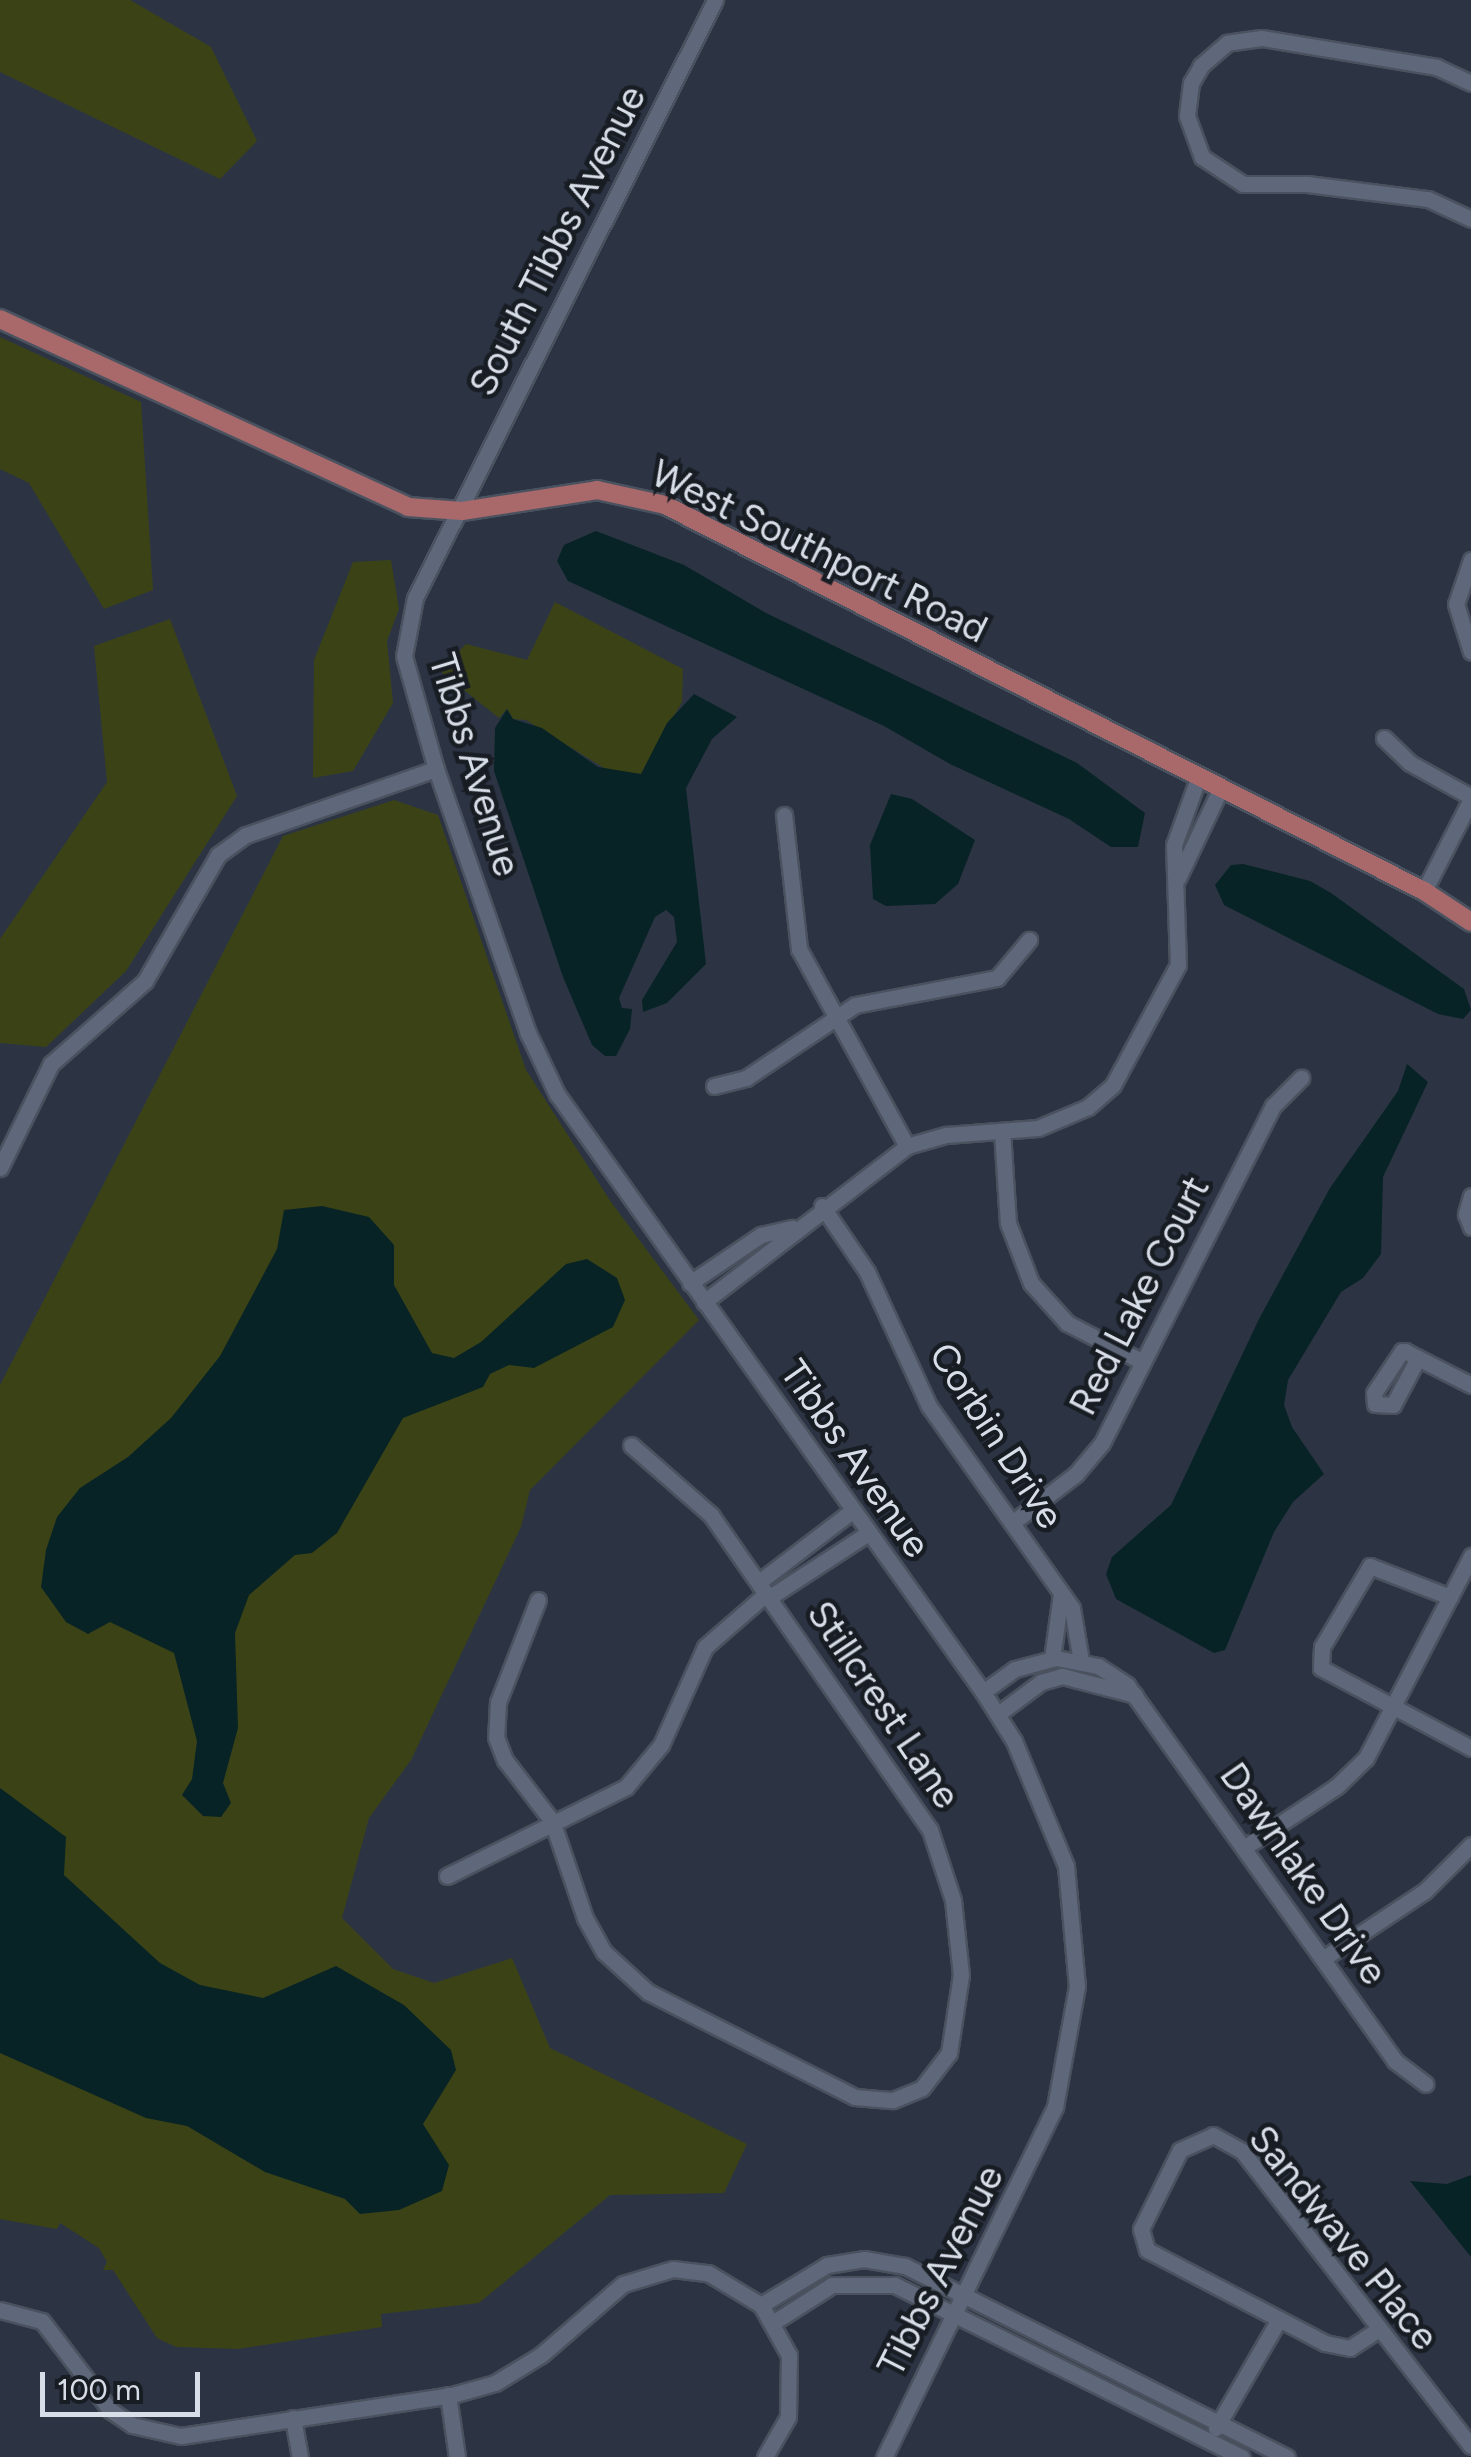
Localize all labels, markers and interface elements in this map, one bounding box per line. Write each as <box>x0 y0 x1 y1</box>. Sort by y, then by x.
street label: South Tibbs Avenue <box>460 79 656 403</box>
street label: West Southport Road <box>644 451 994 653</box>
street label: Tibbs Avenue <box>419 648 529 882</box>
street label: Red Lake Court <box>1060 1169 1220 1423</box>
street label: Corbin Drive <box>919 1335 1073 1537</box>
street label: Tibbs Avenue <box>770 1352 940 1566</box>
street label: Stillcrest Lane <box>797 1593 969 1817</box>
street label: Dawnlake Drive <box>1210 1754 1396 1994</box>
street label: Sandwave Place <box>1239 2117 1447 2359</box>
street label: Tibbs Avenue <box>868 2158 1014 2384</box>
scale bar <box>45 2352 205 2414</box>
text: 100 m <box>57 2371 141 2408</box>

